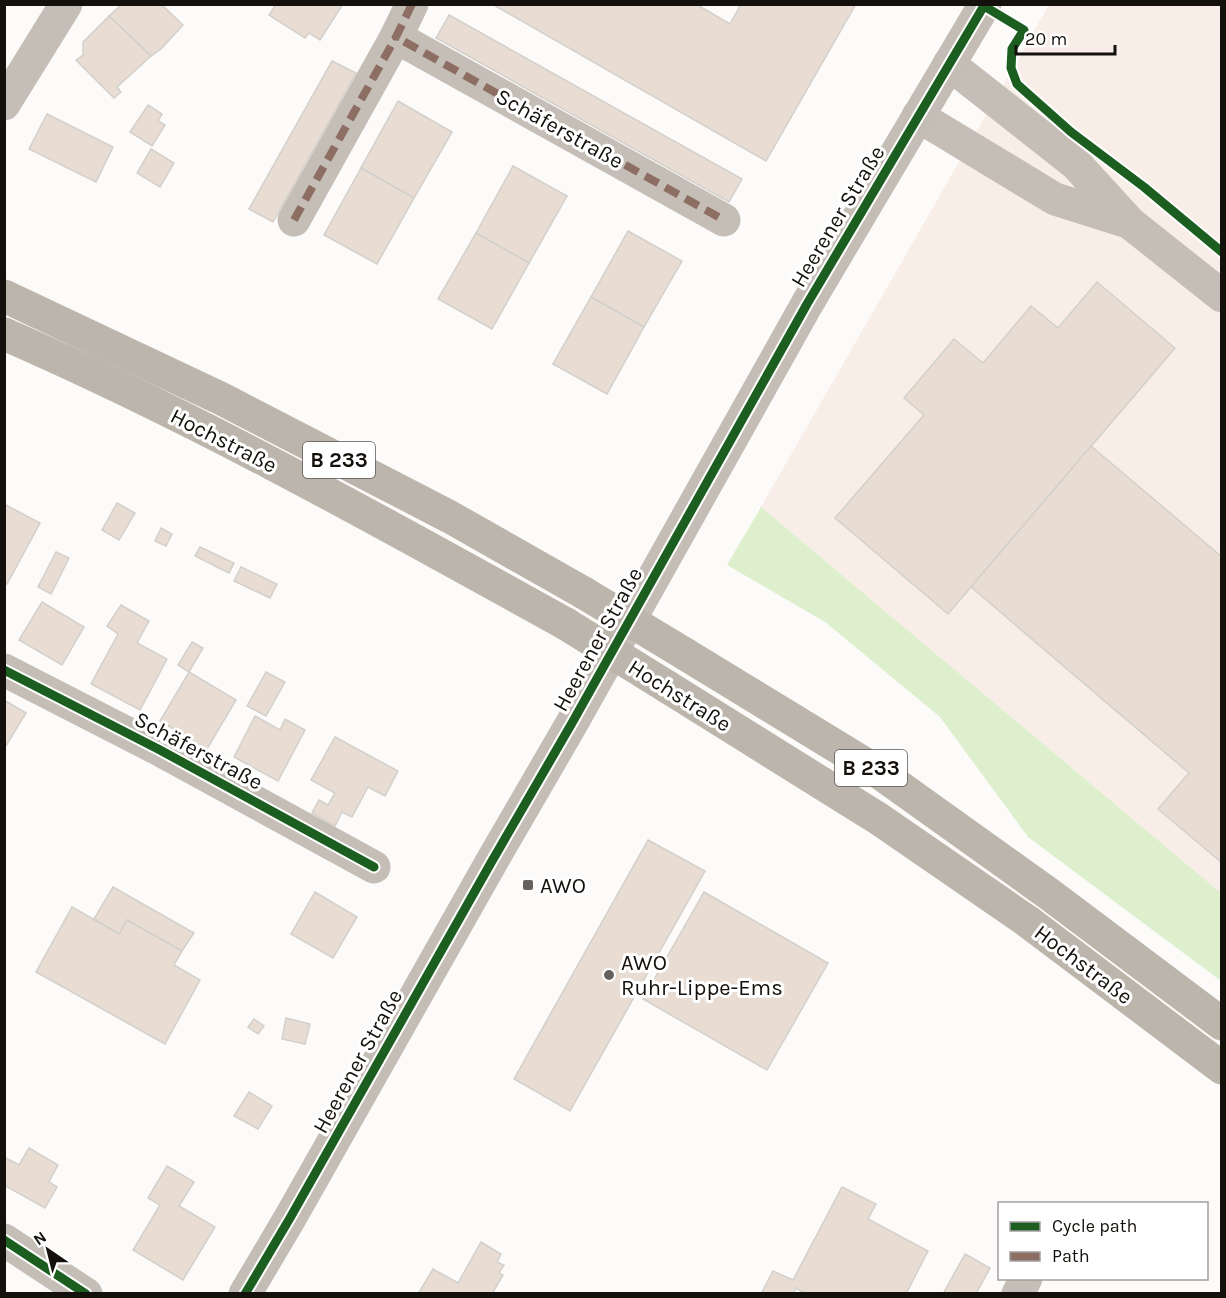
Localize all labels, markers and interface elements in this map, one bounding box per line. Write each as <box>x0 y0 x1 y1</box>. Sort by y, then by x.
scale bar <box>1016 18 1115 56</box>
text: 20 m <box>1025 28 1067 50</box>
street label: Schäferstraße <box>491 83 628 175</box>
street label: Heerener Straße <box>785 141 890 292</box>
street label: Hochstraße <box>166 403 281 479</box>
road number: B 233 <box>303 442 375 478</box>
street label: Heerener Straße <box>548 563 648 716</box>
street label: Hochstraße <box>623 654 736 738</box>
street label: Schäferstraße <box>130 706 267 796</box>
road number: B 233 <box>835 750 907 786</box>
place label: AWO <box>540 873 586 899</box>
marker: AWO <box>521 878 535 892</box>
street label: Hochstraße <box>1029 919 1138 1010</box>
place label: AWO Ruhr-Lippe-Ems <box>621 950 783 1001</box>
marker: AWO Ruhr-Lippe-Ems <box>602 968 616 982</box>
street label: Heerener Straße <box>308 985 408 1138</box>
legend <box>998 1202 1208 1280</box>
text: Cycle path <box>1052 1215 1137 1237</box>
north arrow <box>18 1220 78 1280</box>
text: N <box>30 1227 50 1249</box>
text: Path <box>1052 1245 1090 1267</box>

